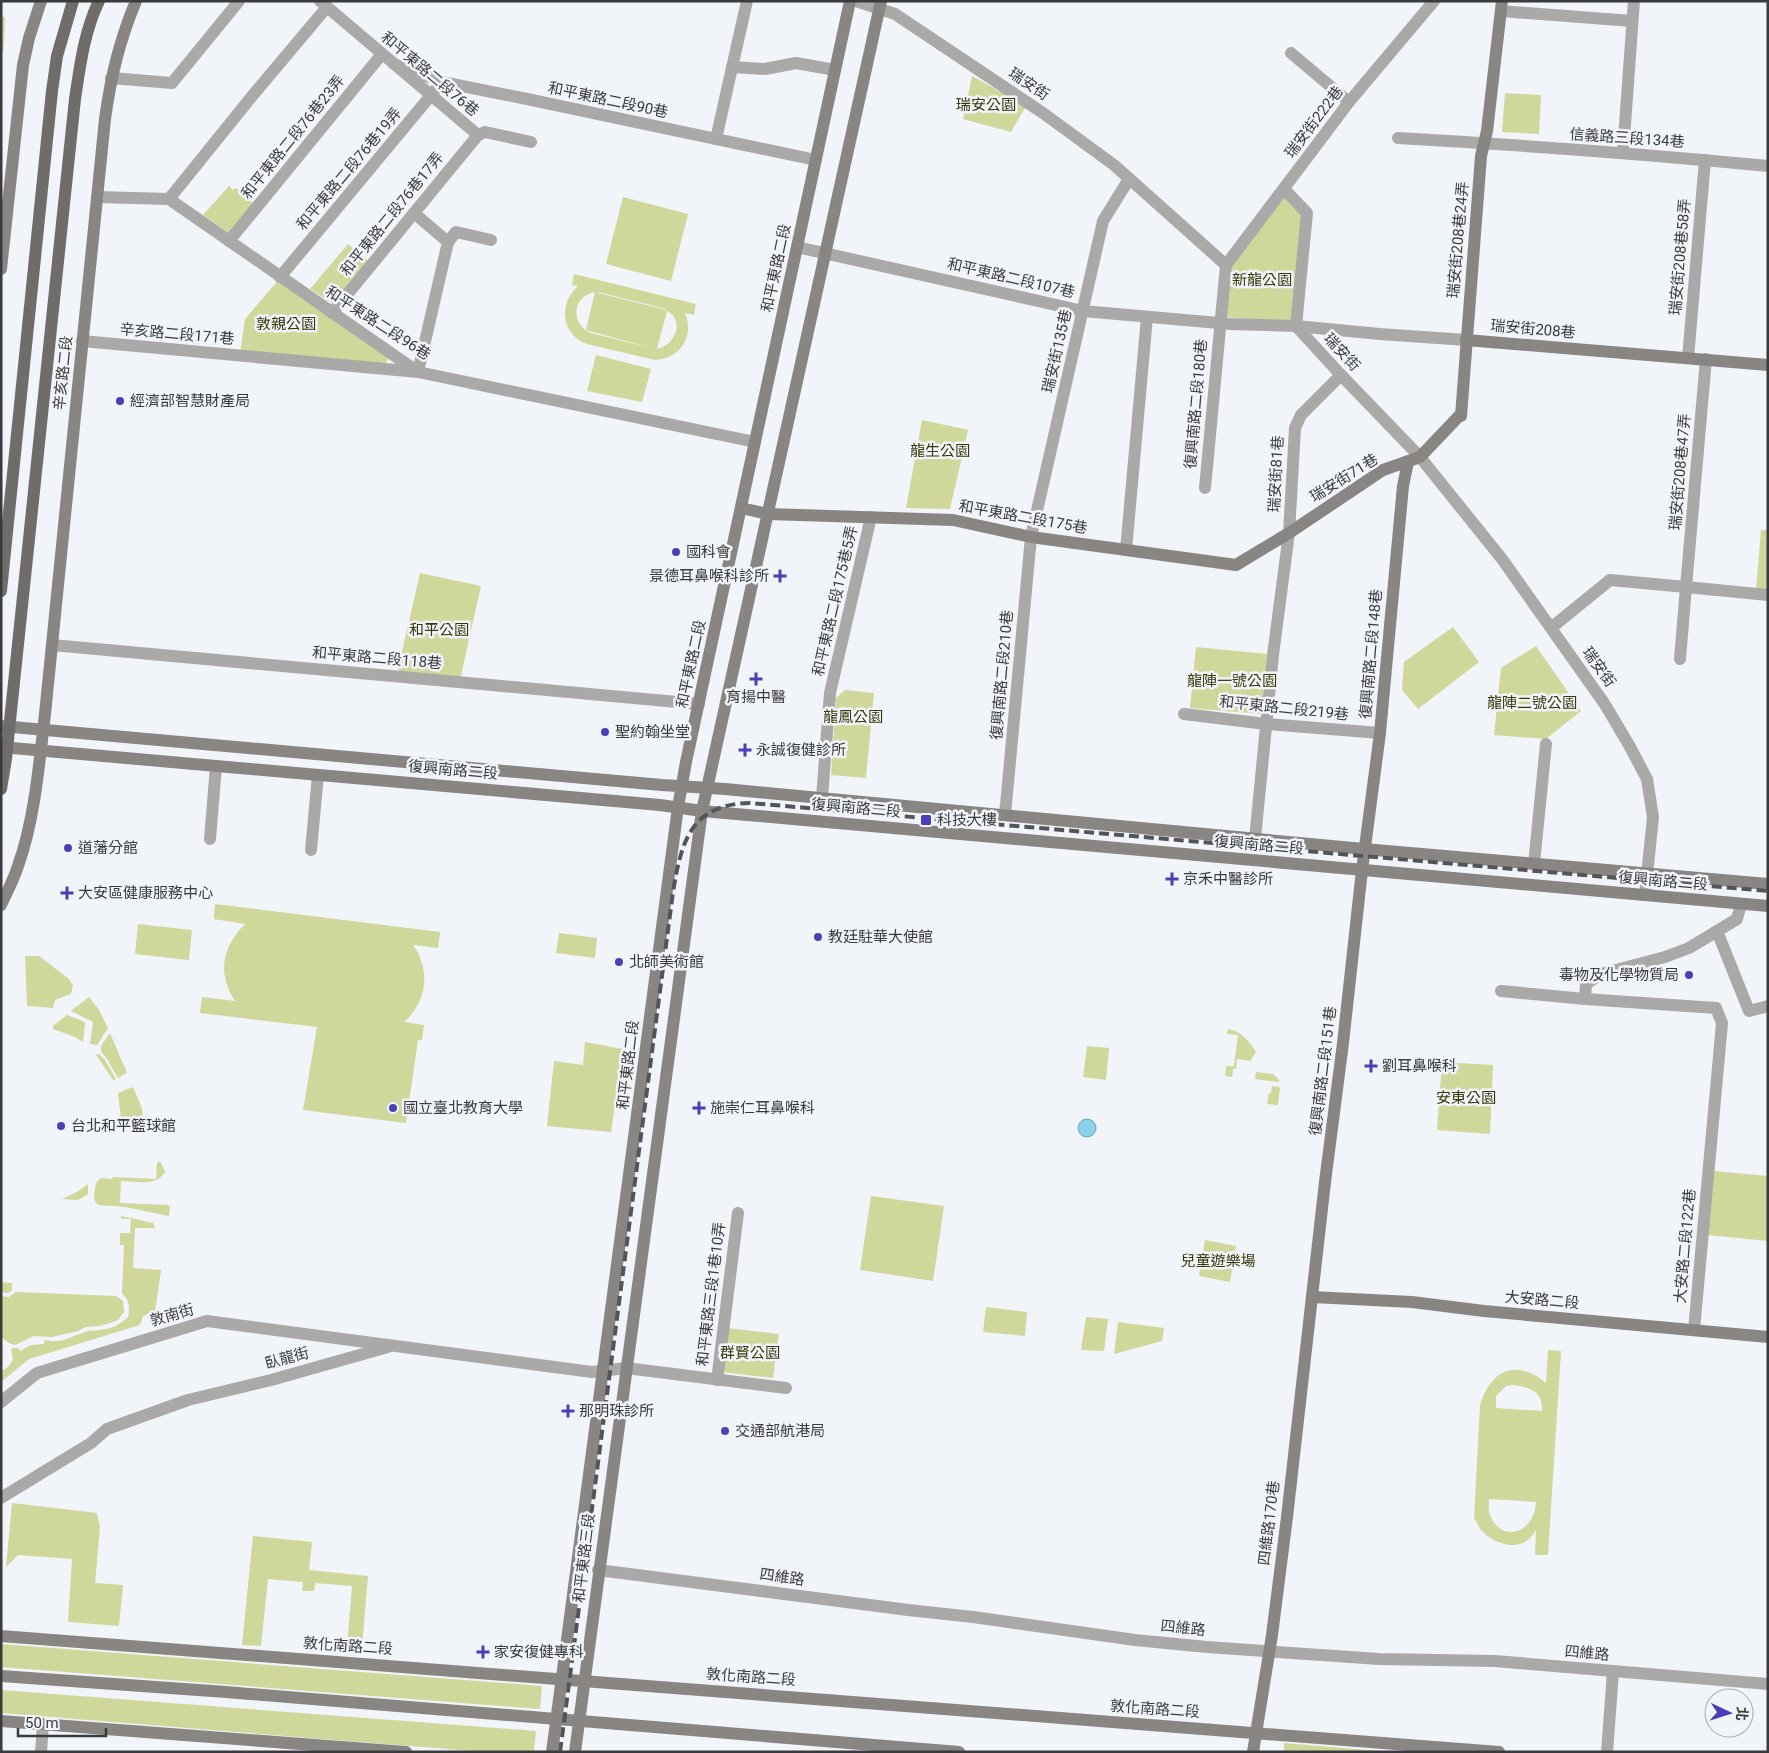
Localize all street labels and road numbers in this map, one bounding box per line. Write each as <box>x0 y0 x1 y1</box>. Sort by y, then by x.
street label: 和平東路二段76巷 <box>378 28 482 120</box>
street label: 瑞安街 <box>1005 64 1053 104</box>
street label: 和平東路二段76巷23弄 <box>238 72 348 202</box>
street label: 和平東路二段90巷 <box>547 79 669 121</box>
street label: 瑞安街222巷 <box>1281 83 1347 161</box>
street label: 和平東路二段76巷19弄 <box>293 104 405 234</box>
street label: 信義路三段134巷 <box>1569 125 1685 151</box>
street label: 和平東路二段76巷17弄 <box>337 149 447 279</box>
street label: 瑞安街208巷24弄 <box>1444 181 1472 299</box>
street label: 瑞安街208巷58弄 <box>1666 198 1694 316</box>
street label: 和平東路二段 <box>758 222 794 314</box>
street label: 和平東路二段107巷 <box>945 255 1077 301</box>
street label: 和平東路二段96巷 <box>322 282 434 364</box>
street label: 瑞安街135巷 <box>1039 307 1075 395</box>
street label: 瑞安街208巷 <box>1490 316 1576 342</box>
street label: 辛亥路二段171巷 <box>119 320 235 348</box>
street label: 瑞安街 <box>1320 329 1364 375</box>
street label: 辛亥路二段 <box>50 335 76 411</box>
street label: 復興南路二段180巷 <box>1181 338 1211 470</box>
street label: 瑞安街208巷47弄 <box>1666 413 1694 531</box>
street label: 瑞安街81巷 <box>1265 435 1287 513</box>
street label: 瑞安街71巷 <box>1307 450 1381 506</box>
street label: 和平東路二段175巷 <box>957 497 1089 537</box>
street label: 和平東路二段175巷5弄 <box>809 524 861 678</box>
street label: 復興南路二段148巷 <box>1356 588 1386 720</box>
street label: 復興南路二段210巷 <box>987 609 1017 741</box>
street label: 和平東路二段 <box>673 618 709 710</box>
street label: 和平東路二段118巷 <box>311 643 443 673</box>
street label: 瑞安街 <box>1578 644 1620 690</box>
street label: 和平東路二段219巷 <box>1218 692 1350 724</box>
street label: 復興南路二段 <box>407 757 499 783</box>
street label: 復興南路二段 <box>810 795 902 821</box>
street label: 復興南路二段 <box>1213 832 1305 858</box>
street label: 復興南路二段 <box>1617 868 1709 894</box>
street label: 復興南路二段151巷 <box>1306 1005 1340 1137</box>
street label: 和平東路二段 <box>614 1019 642 1111</box>
street label: 大安路二段122巷 <box>1671 1188 1699 1304</box>
street label: 和平東路三段1巷10弄 <box>693 1221 729 1367</box>
street label: 大安路二段 <box>1504 1288 1580 1312</box>
street label: 敦南街 <box>148 1300 196 1330</box>
street label: 臥龍街 <box>263 1343 311 1373</box>
street label: 四維路170巷 <box>1255 1480 1283 1566</box>
street label: 和平東路三段 <box>570 1512 598 1604</box>
street label: 四維路 <box>758 1565 806 1589</box>
street label: 四維路 <box>1160 1617 1206 1639</box>
street label: 敦化南路二段 <box>302 1634 394 1658</box>
street label: 四維路 <box>1564 1642 1610 1664</box>
street label: 敦化南路二段 <box>705 1665 797 1689</box>
street label: 敦化南路二段 <box>1109 1697 1201 1721</box>

